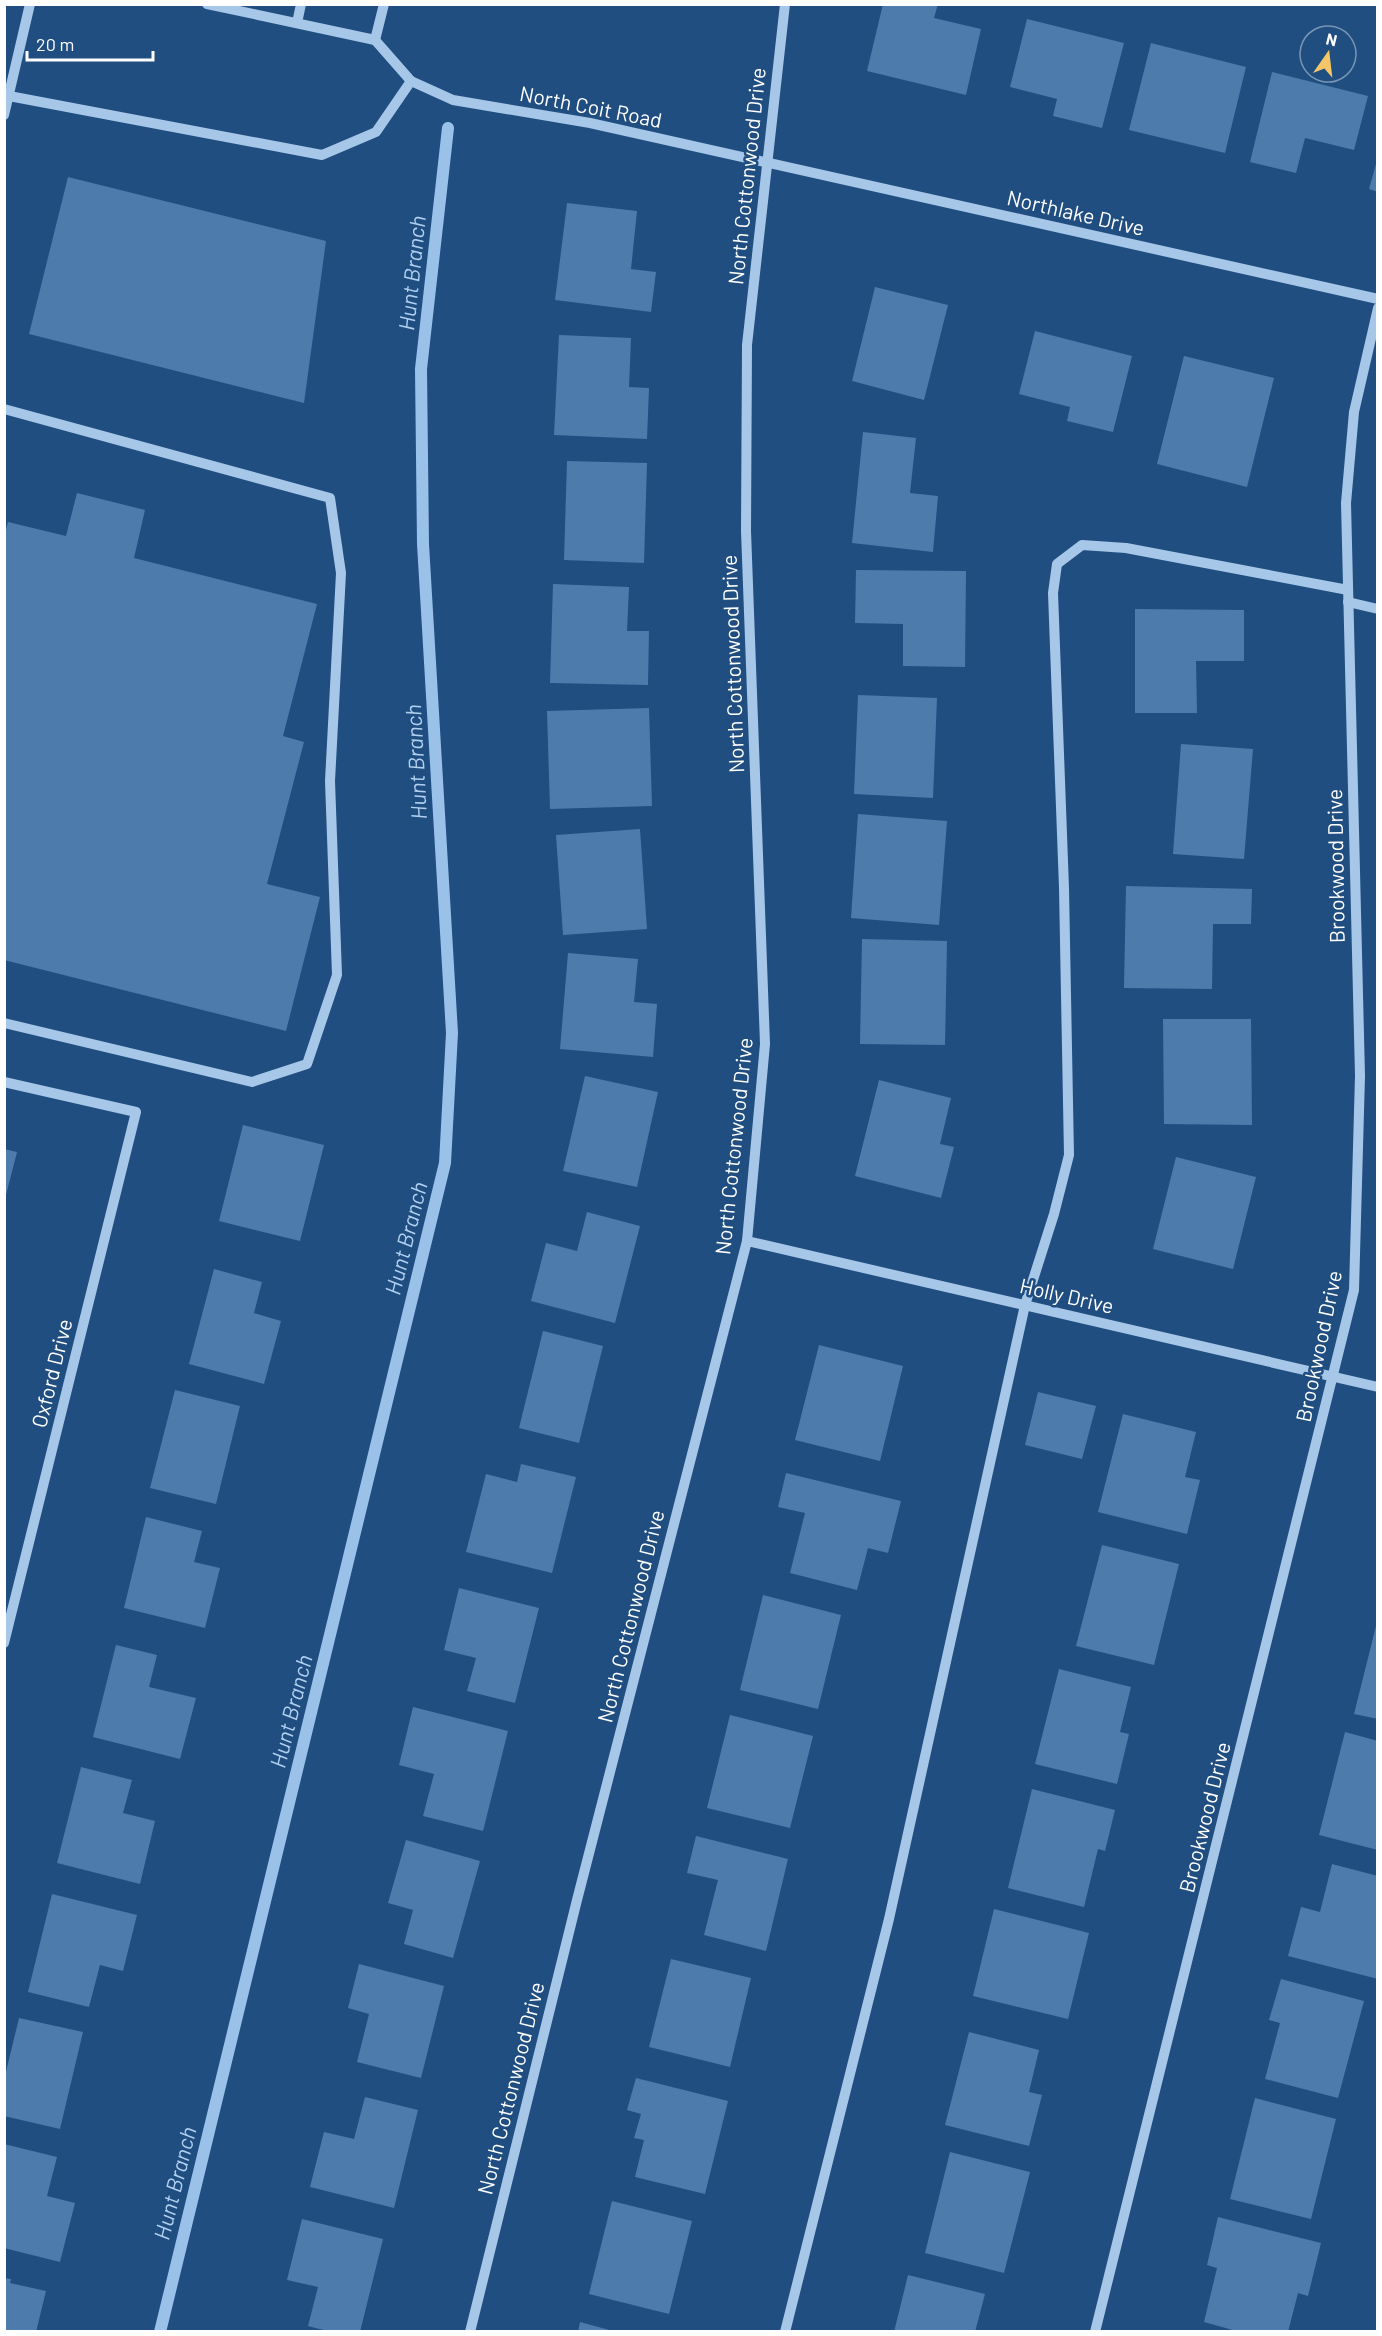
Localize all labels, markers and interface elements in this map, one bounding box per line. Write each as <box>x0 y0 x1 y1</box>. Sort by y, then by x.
scale bar <box>27 24 153 62</box>
north arrow <box>1298 24 1358 84</box>
text: N <box>1324 28 1339 49</box>
text: 20 m <box>36 33 74 55</box>
street label: North Cottonwood Drive <box>722 66 770 286</box>
street label: North Coit Road <box>518 80 664 132</box>
street label: Northlake Drive <box>1005 184 1147 240</box>
water label: Hunt Branch <box>392 214 430 332</box>
street label: North Cottonwood Drive <box>716 554 748 774</box>
water label: Hunt Branch <box>399 704 431 820</box>
street label: Brookwood Drive <box>1321 789 1349 943</box>
street label: North Cottonwood Drive <box>709 1036 757 1256</box>
water label: Hunt Branch <box>378 1179 432 1297</box>
street label: Brookwood Drive <box>1290 1268 1346 1424</box>
street label: Holly Drive <box>1018 1272 1116 1318</box>
street label: Oxford Drive <box>25 1316 77 1430</box>
street label: North Cottonwood Drive <box>591 1507 669 1725</box>
water label: Hunt Branch <box>263 1652 317 1770</box>
street label: Brookwood Drive <box>1173 1739 1235 1895</box>
street label: North Cottonwood Drive <box>471 1979 549 2197</box>
water label: Hunt Branch <box>147 2124 201 2242</box>

